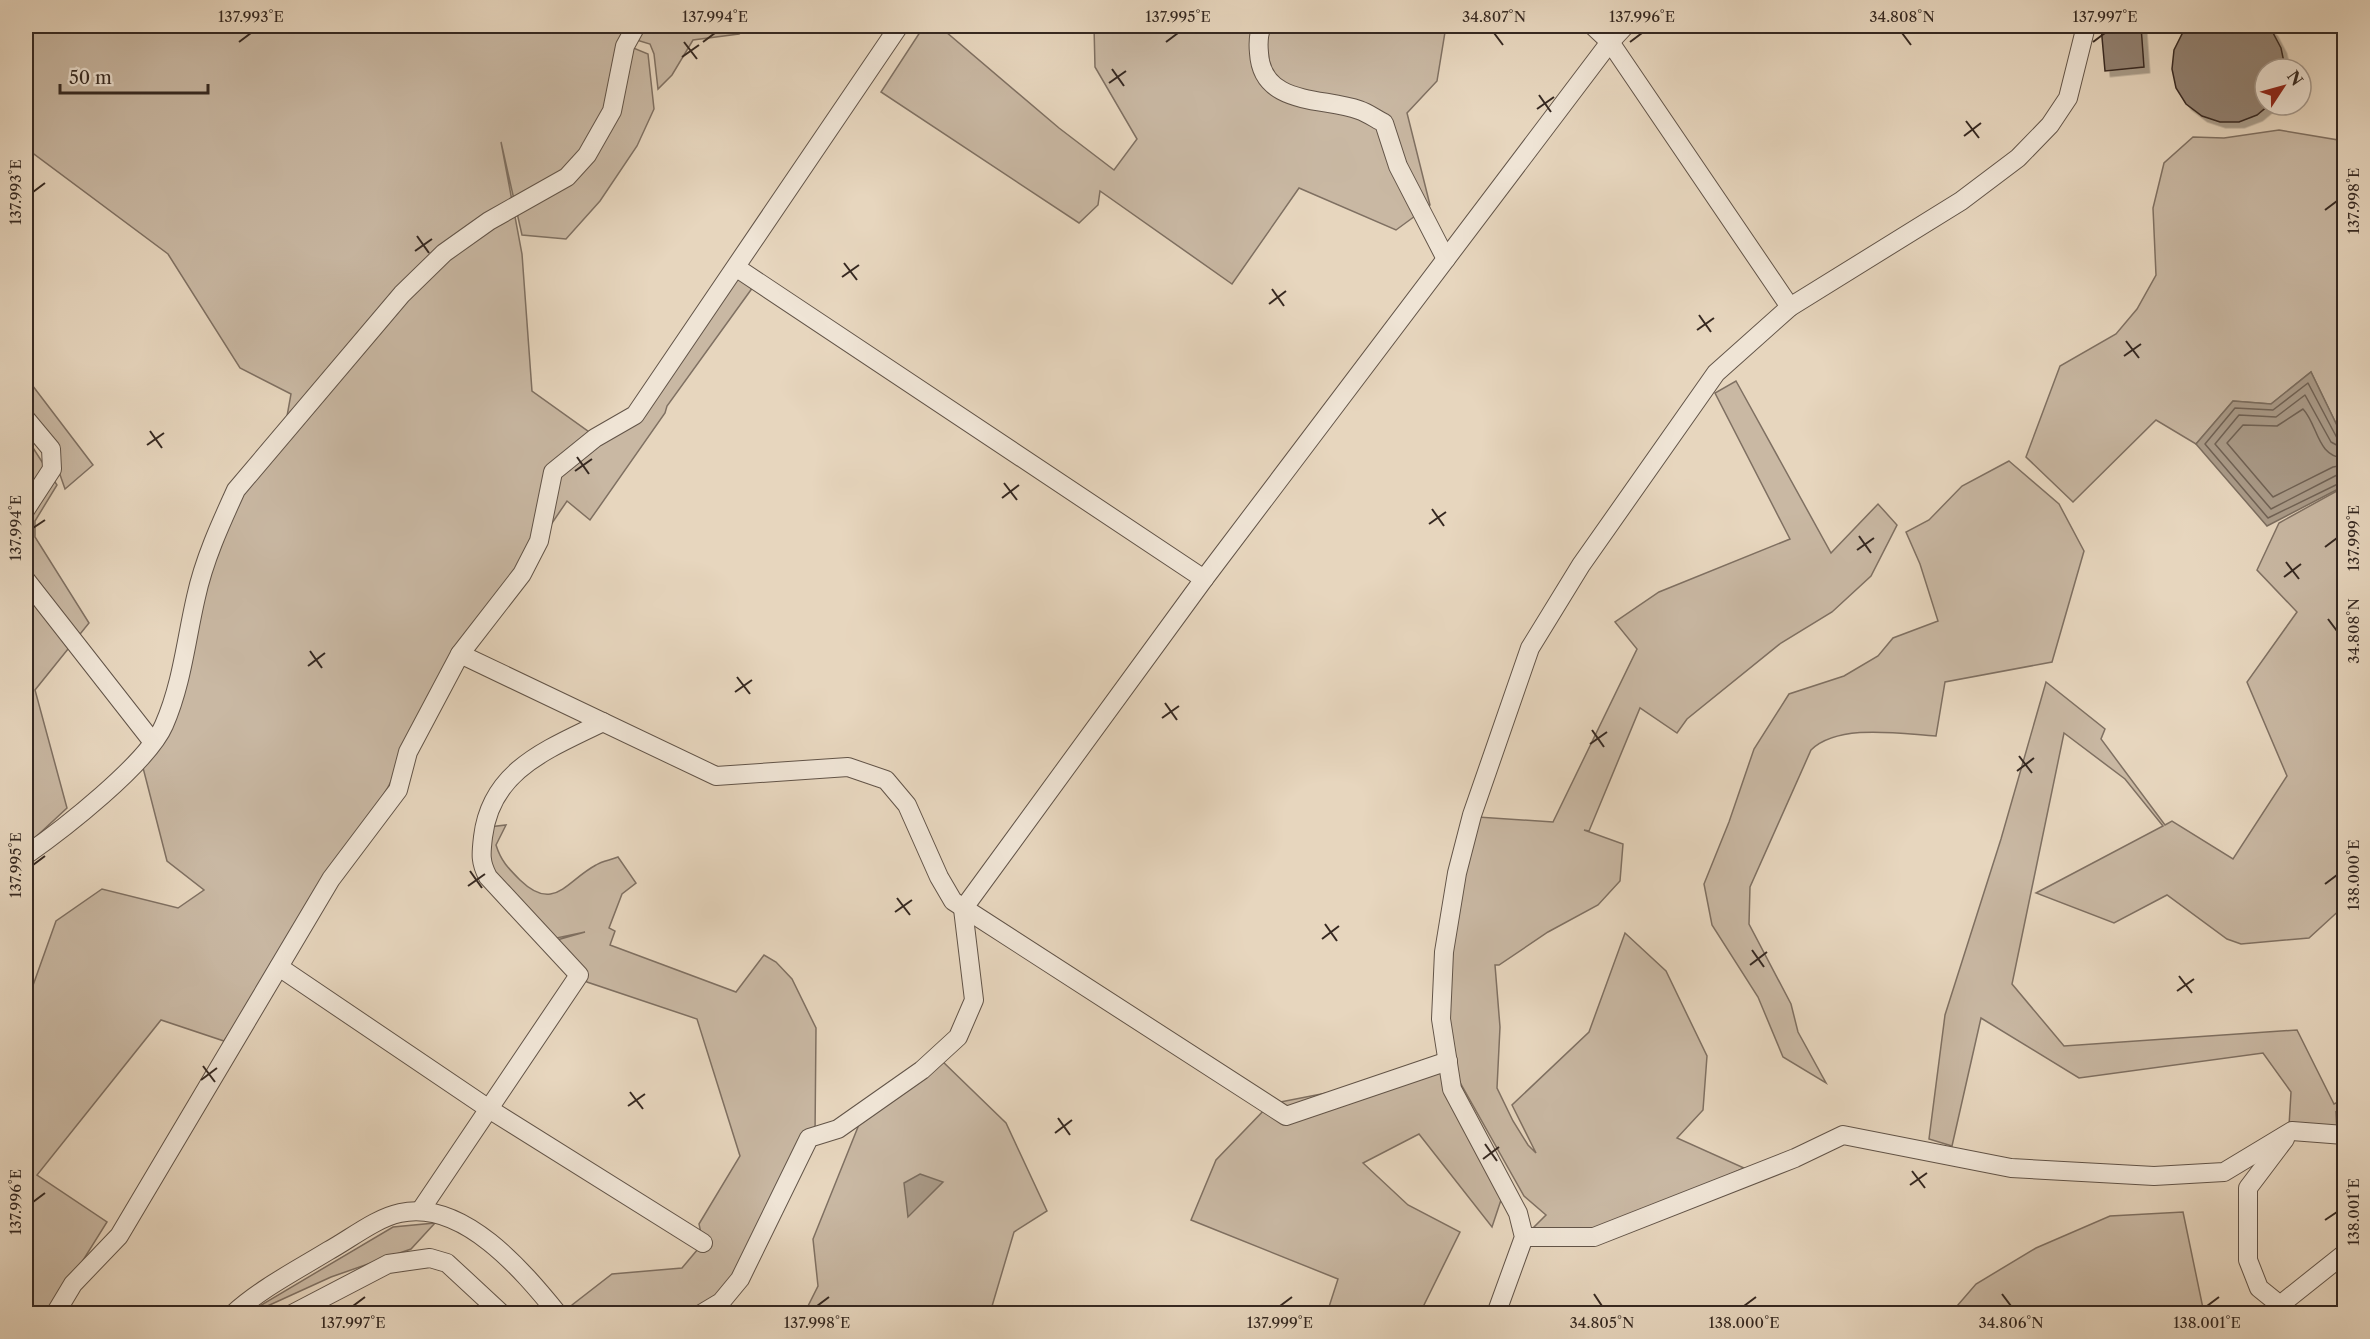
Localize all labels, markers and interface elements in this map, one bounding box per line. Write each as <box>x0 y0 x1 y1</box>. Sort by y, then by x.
text: 137.993°E <box>218 7 284 26</box>
text: 137.994°E <box>682 7 748 26</box>
text: 137.995°E <box>1145 7 1211 26</box>
text: 34.807°N <box>1462 7 1526 26</box>
text: 137.996°E <box>1609 7 1675 26</box>
text: 34.808°N <box>1869 7 1935 26</box>
text: 137.997°E <box>2073 7 2137 26</box>
scale bar <box>60 57 208 95</box>
north arrow <box>2253 57 2313 117</box>
text: 50 m <box>69 67 112 89</box>
text: N <box>2283 67 2307 90</box>
text: 137.993°E <box>6 159 25 225</box>
text: 137.998°E <box>2344 168 2363 234</box>
text: 137.994°E <box>6 495 25 561</box>
text: 137.999°E <box>2344 505 2363 571</box>
text: 34.808°N <box>2344 598 2363 664</box>
text: 137.995°E <box>6 832 25 898</box>
text: 138.000°E <box>2344 840 2363 911</box>
text: 137.996°E <box>6 1169 25 1235</box>
text: 138.001°E <box>2344 1178 2363 1246</box>
text: 137.997°E <box>321 1313 385 1332</box>
text: 137.998°E <box>784 1313 850 1332</box>
text: 137.999°E <box>1247 1313 1313 1332</box>
text: 34.805°N <box>1570 1313 1634 1332</box>
text: 138.000°E <box>1709 1313 1780 1332</box>
text: 34.806°N <box>1978 1313 2044 1332</box>
text: 138.001°E <box>2173 1313 2241 1332</box>

